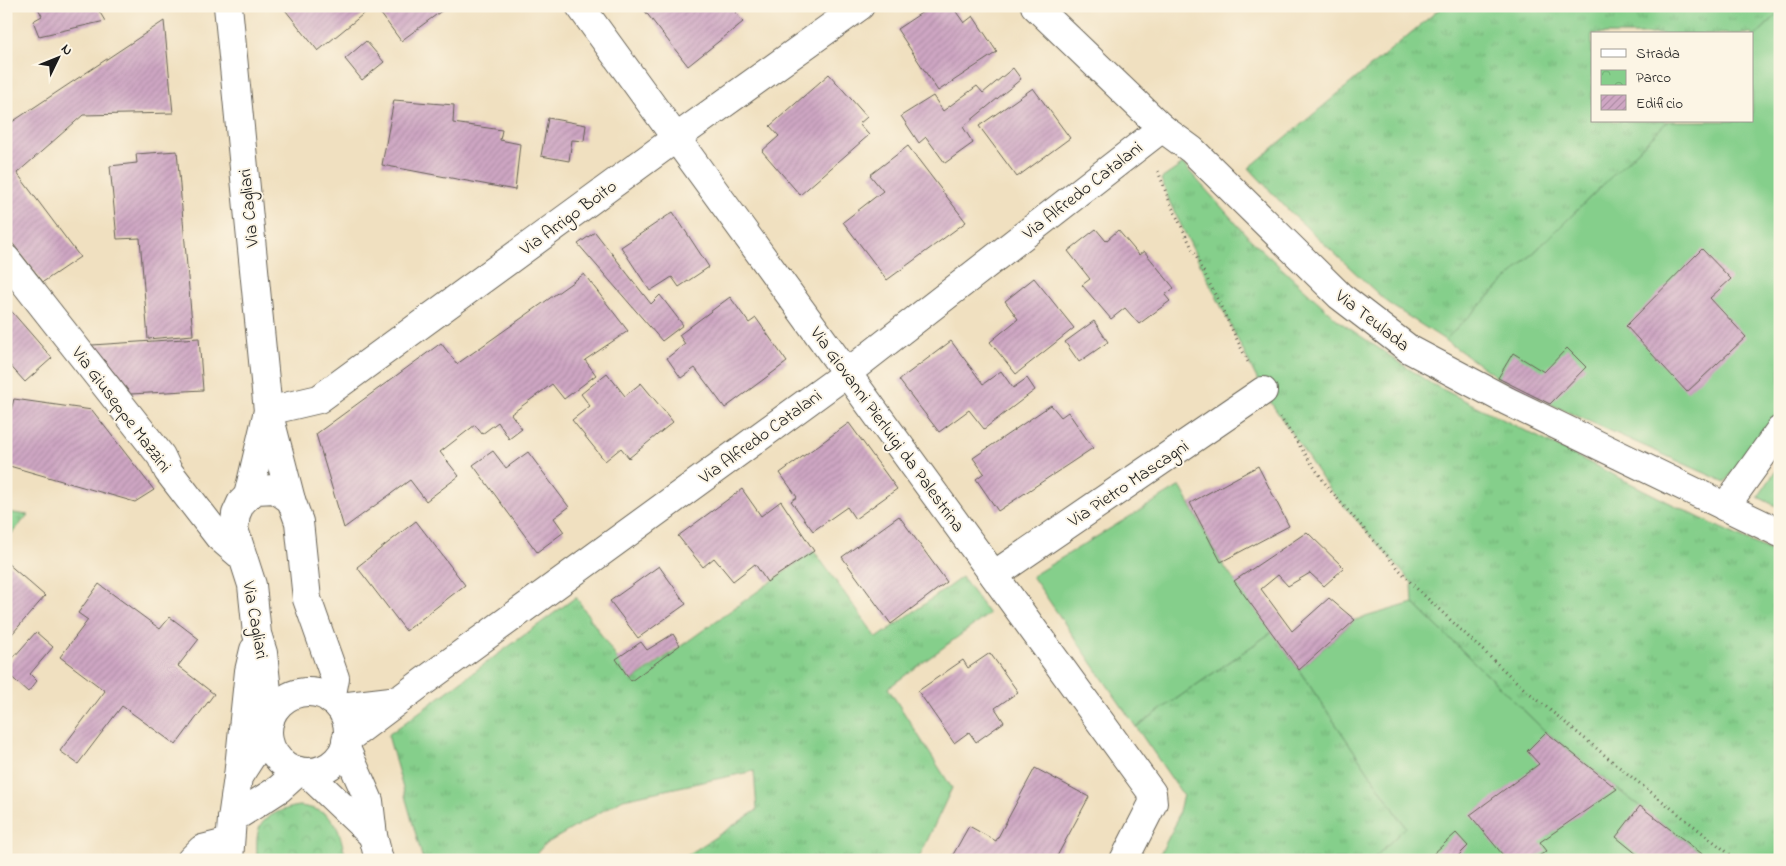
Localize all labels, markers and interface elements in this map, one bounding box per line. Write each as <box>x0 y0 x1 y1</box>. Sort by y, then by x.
north arrow <box>32 32 82 82</box>
legend <box>1591 32 1754 122</box>
text: N <box>56 40 77 61</box>
text: Strada <box>1636 43 1680 65</box>
text: Parco <box>1636 67 1671 89</box>
text: Edificio <box>1636 93 1683 115</box>
street label: Via Alfredo Catalani <box>1017 136 1149 248</box>
street label: Via Cagliari <box>233 167 268 249</box>
street label: Via Arrigo Boito <box>514 174 624 264</box>
street label: Via Teulada <box>1328 284 1414 359</box>
street label: Via Giovanni Pierluigi da Palestrina <box>801 321 970 539</box>
street label: Via Giuseppe Mazzini <box>64 341 177 479</box>
street label: Via Alfredo Catalani <box>693 384 828 492</box>
street label: Via Pietro Mascagni <box>1063 435 1195 536</box>
street label: Via Cagliari <box>233 578 274 661</box>

